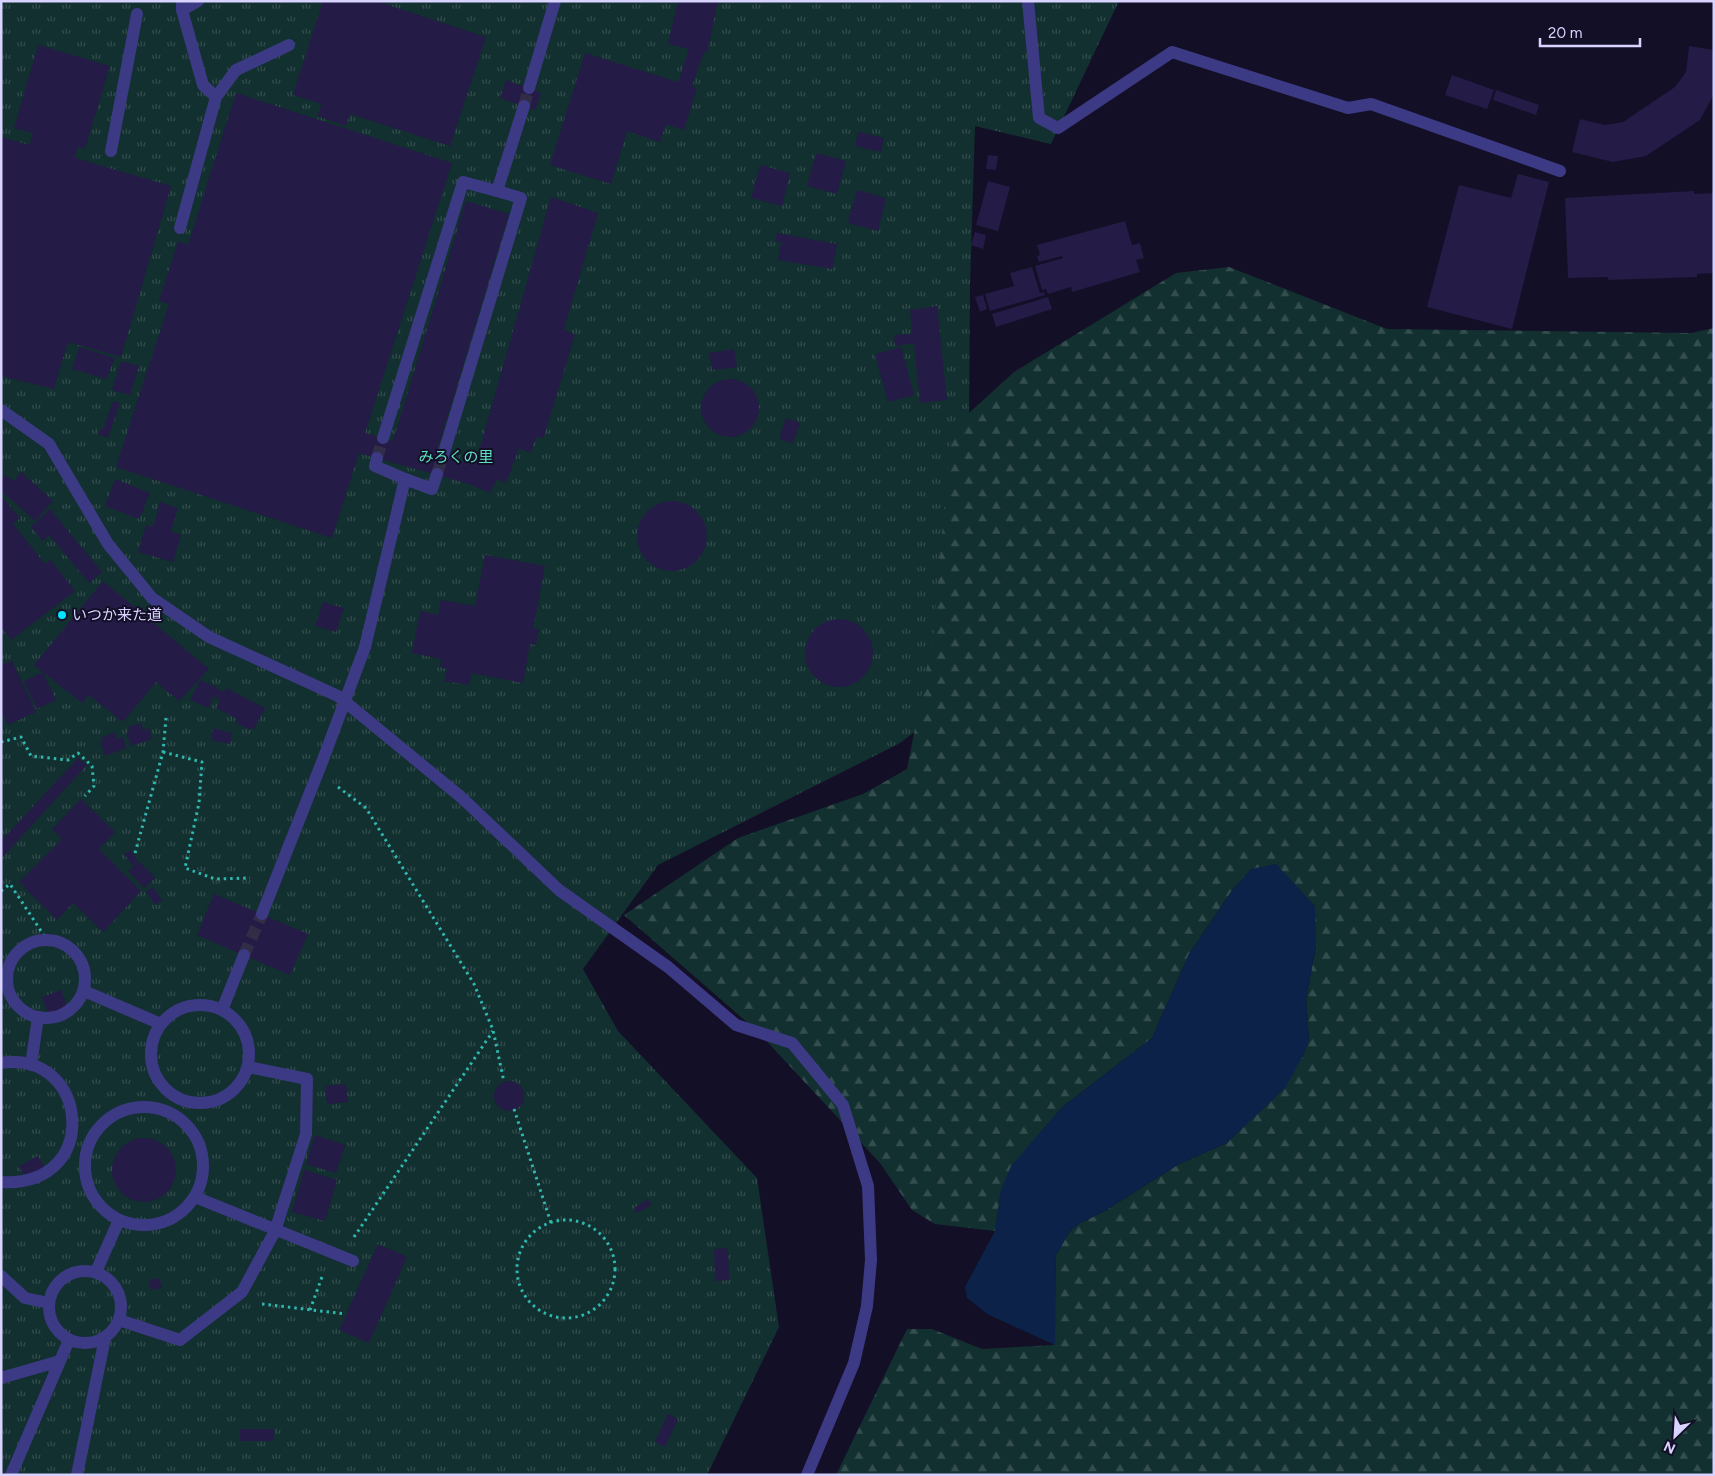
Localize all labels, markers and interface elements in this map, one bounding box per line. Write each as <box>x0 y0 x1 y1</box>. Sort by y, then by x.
scale bar <box>1540 15 1640 47</box>
text: 20 m <box>1548 24 1582 42</box>
park label: みろくの里 <box>418 448 494 466</box>
place label: いつか来た道 <box>72 606 162 624</box>
marker: いつか来た道 <box>56 609 68 621</box>
north arrow <box>1650 1411 1700 1461</box>
text: N <box>1661 1437 1678 1457</box>

